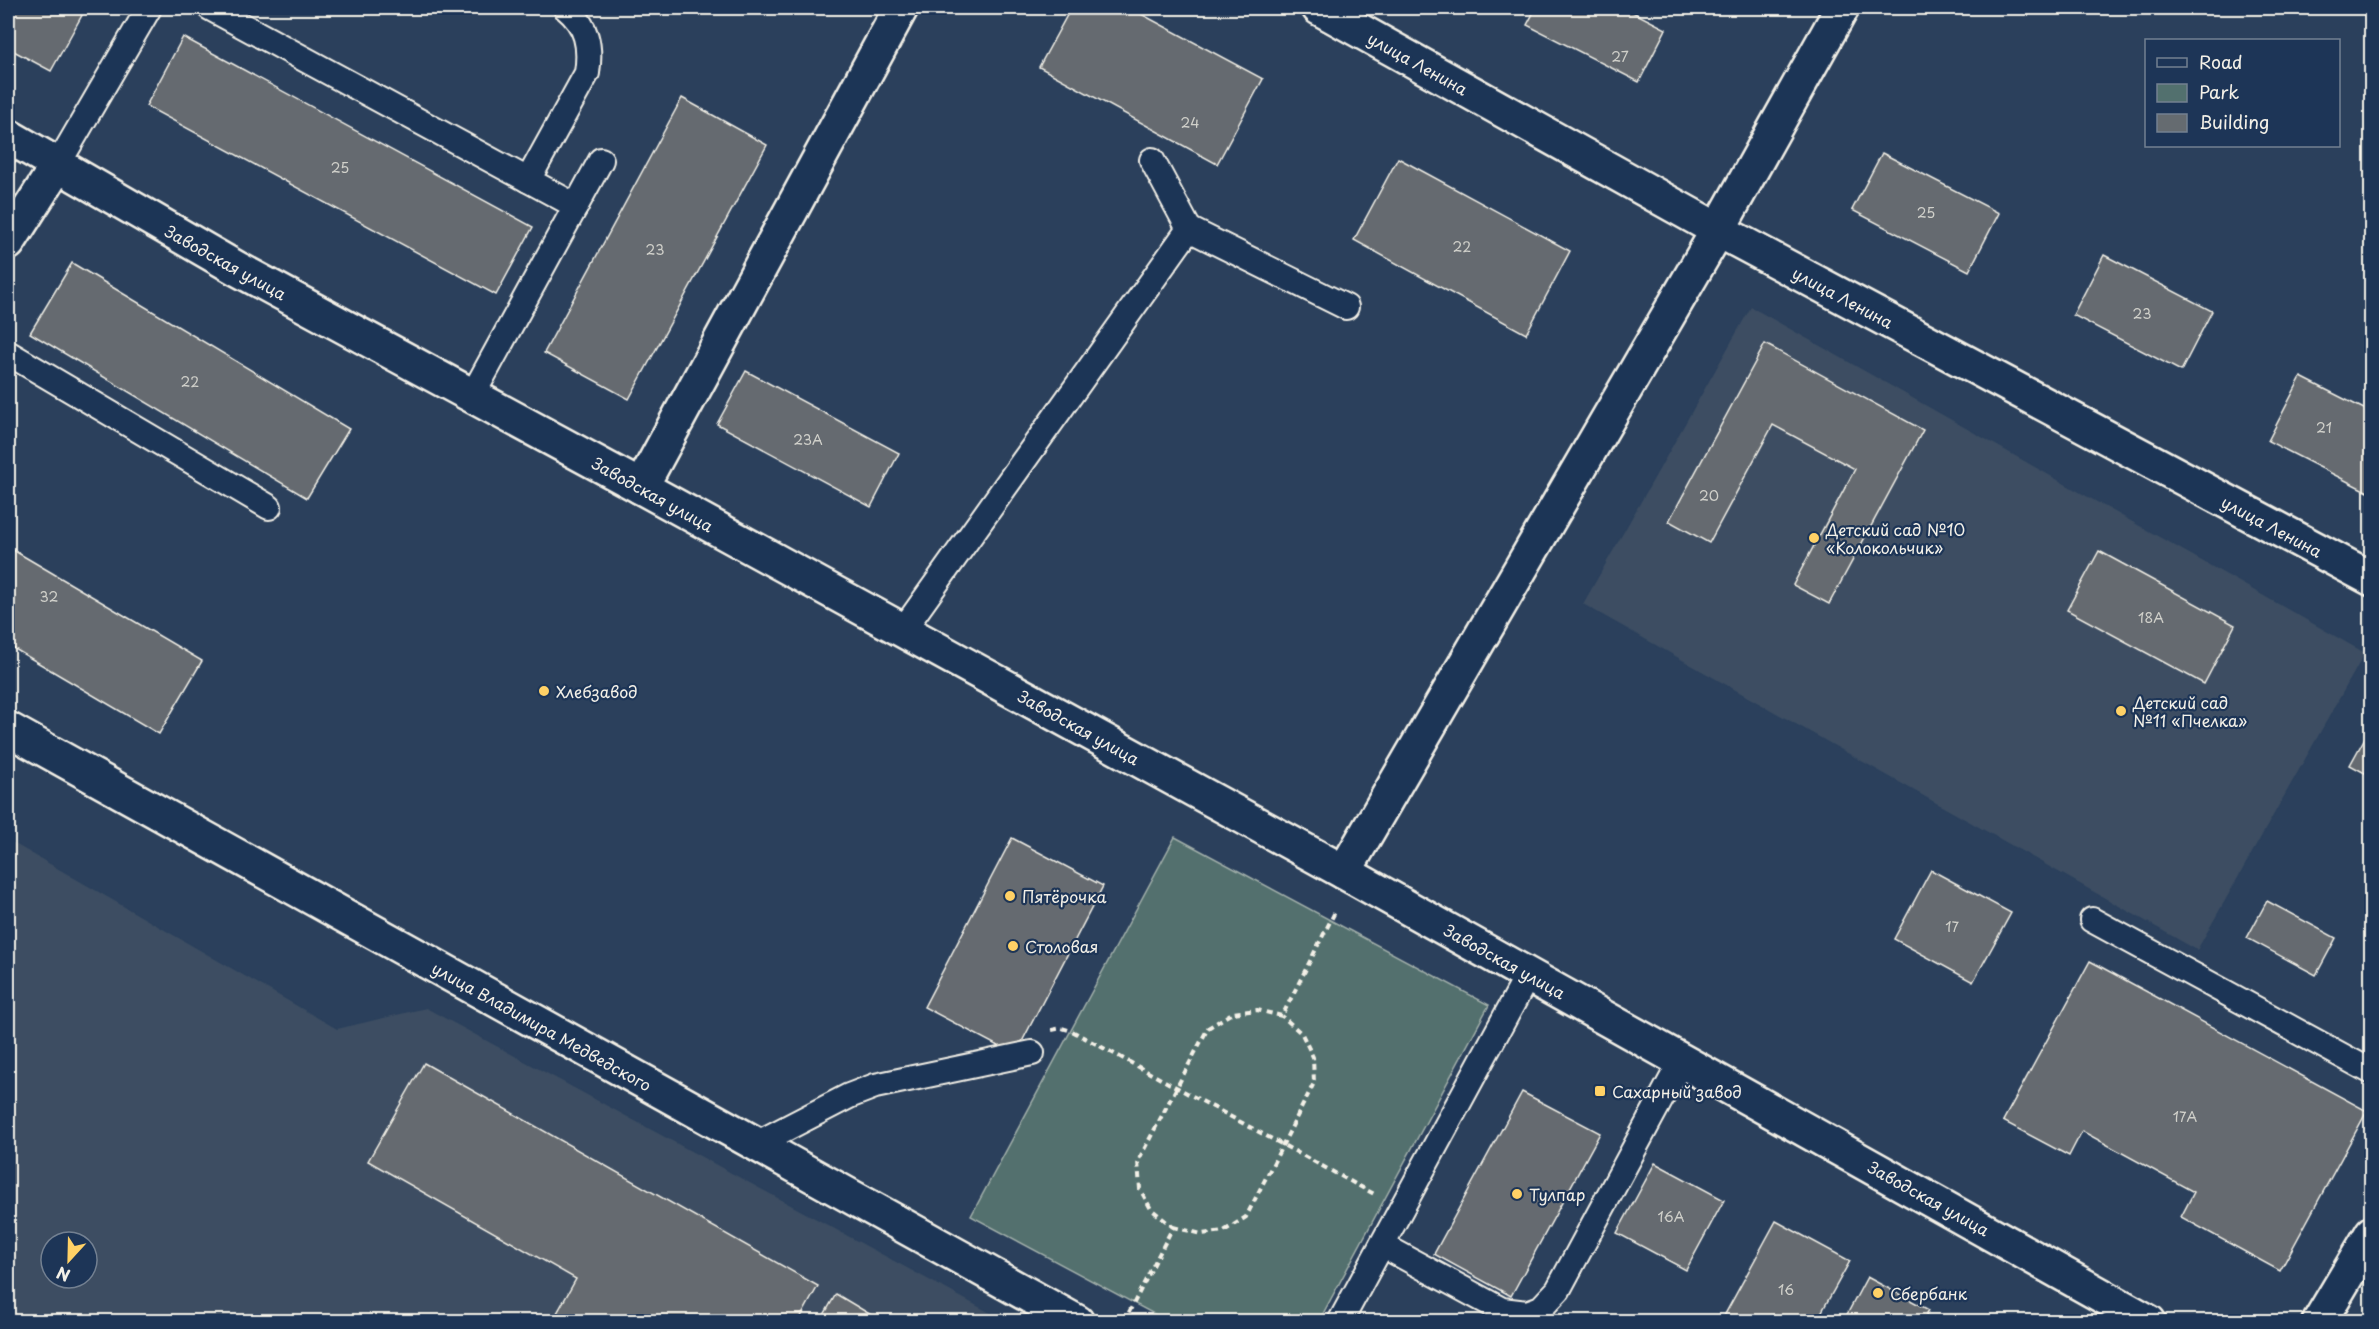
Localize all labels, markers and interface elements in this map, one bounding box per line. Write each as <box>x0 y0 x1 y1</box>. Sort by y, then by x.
street label: улица Ленина <box>1364 26 1472 100</box>
legend <box>2145 39 2340 147</box>
house number: 27 <box>1611 46 1629 67</box>
text: Road <box>2199 48 2243 75</box>
text: Park <box>2199 78 2239 105</box>
text: Building <box>2199 108 2269 135</box>
house number: 24 <box>1181 112 1199 133</box>
house number: 25 <box>331 157 349 178</box>
house number: 25 <box>1917 202 1935 223</box>
street label: Заводская улица <box>161 219 291 305</box>
house number: 22 <box>1453 236 1471 257</box>
house number: 23 <box>646 239 664 260</box>
street label: улица Ленина <box>1788 260 1898 334</box>
house number: 23 <box>2133 303 2151 324</box>
house number: 22 <box>181 371 199 392</box>
house number: 21 <box>2316 417 2332 438</box>
house number: 23А <box>793 429 823 450</box>
street label: Заводская улица <box>588 451 718 537</box>
house number: 20 <box>1699 485 1719 506</box>
street label: улица Ленина <box>2217 489 2327 563</box>
place label: Детский сад №10 «Колокольчик» <box>1825 517 1965 559</box>
marker: Детский сад №10 «Колокольчик» <box>1807 531 1821 545</box>
house number: 32 <box>40 586 58 607</box>
house number: 18А <box>2138 607 2164 628</box>
place label: Хлебзавод <box>556 679 638 703</box>
marker: Хлебзавод <box>537 684 551 698</box>
street label: Заводская улица <box>1014 684 1144 770</box>
place label: Детский сад №11 «Пчелка» <box>2132 690 2247 732</box>
marker: Детский сад №11 «Пчелка» <box>2114 704 2128 718</box>
place label: Пятёрочка <box>1022 884 1107 908</box>
marker: Пятёрочка <box>1003 889 1017 903</box>
house number: 17 <box>1945 916 1959 937</box>
street label: Заводская улица <box>1440 918 1570 1004</box>
place label: Столовая <box>1025 934 1098 958</box>
marker: Столовая <box>1006 939 1020 953</box>
street label: улица Владимира Медведского <box>428 955 656 1097</box>
place label: Сахарный завод <box>1612 1079 1742 1103</box>
marker: Сахарный завод <box>1593 1084 1607 1098</box>
house number: 17А <box>2173 1106 2198 1127</box>
street label: Заводская улица <box>1864 1155 1994 1241</box>
place label: Тулпар <box>1529 1182 1585 1206</box>
marker: Тулпар <box>1510 1187 1524 1201</box>
house number: 16А <box>1658 1206 1685 1227</box>
north arrow <box>39 1230 99 1290</box>
text: N <box>53 1261 73 1288</box>
house number: 16 <box>1778 1279 1794 1300</box>
place label: Сбербанк <box>1890 1281 1968 1305</box>
marker: Сбербанк <box>1871 1286 1885 1300</box>

